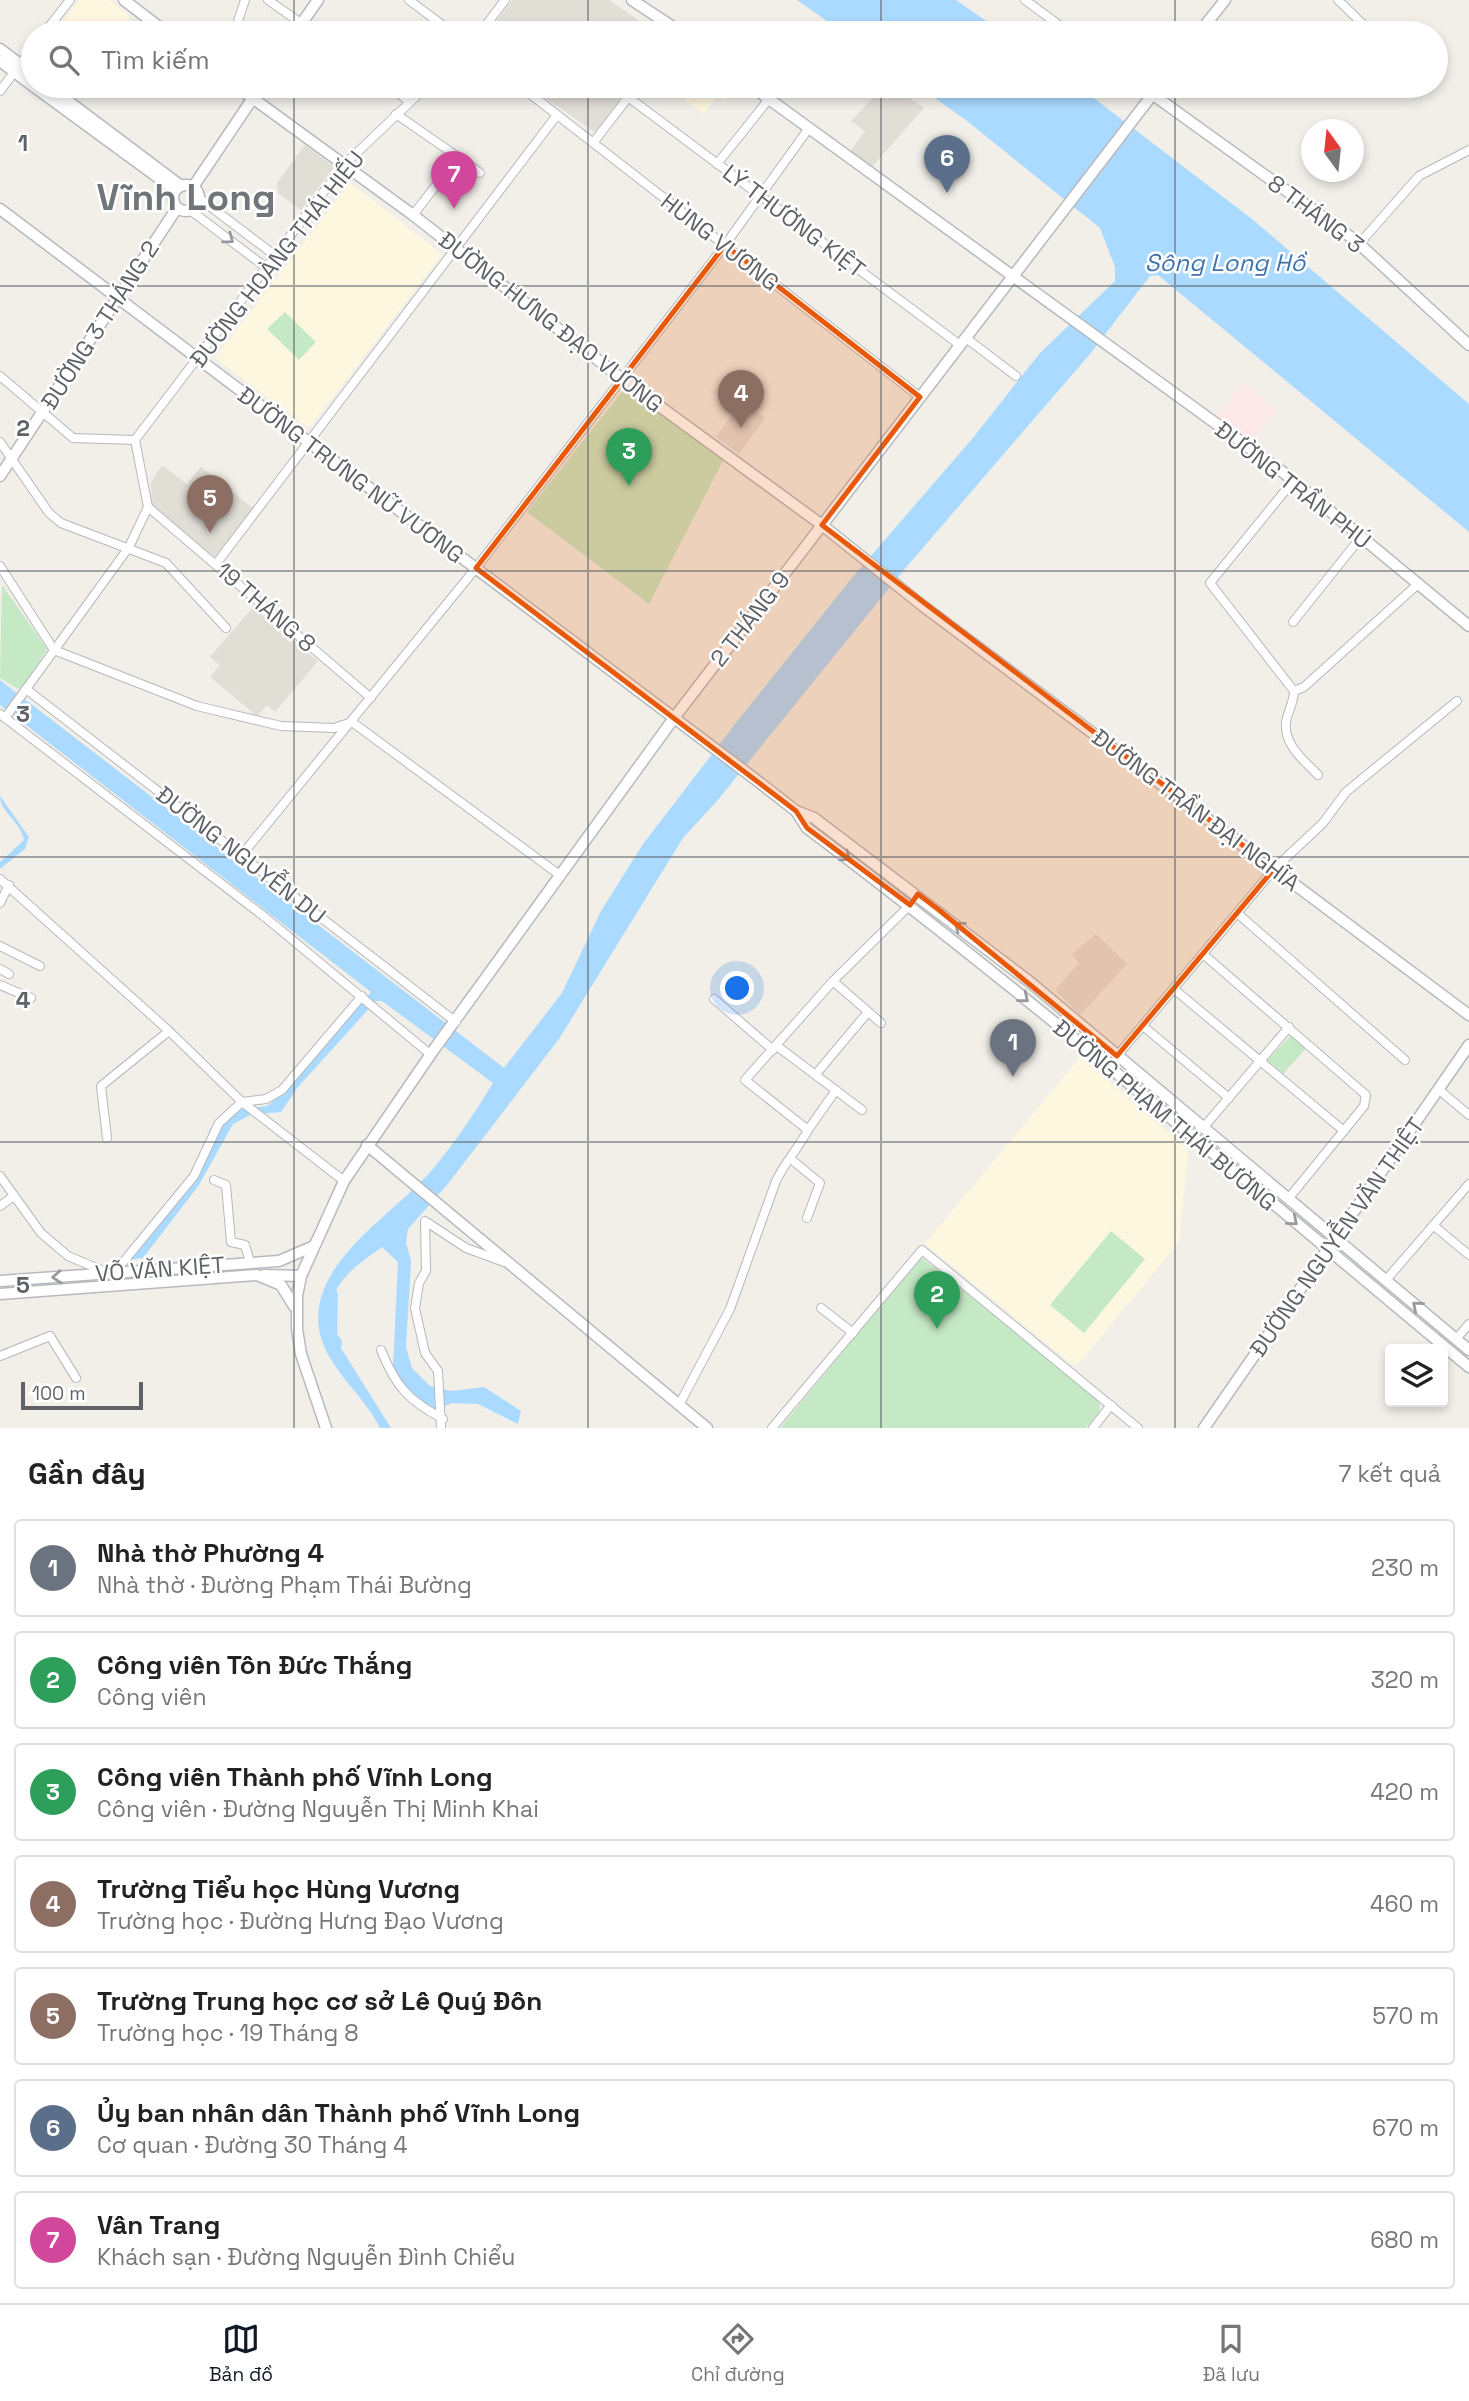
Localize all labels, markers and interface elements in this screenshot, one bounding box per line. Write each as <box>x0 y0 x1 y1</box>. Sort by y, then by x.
search box <box>21 21 1448 98</box>
icon: search <box>45 41 83 79</box>
text: Tìm kiếm <box>101 43 210 77</box>
north arrow <box>1301 119 1364 182</box>
text: 1 <box>18 128 28 158</box>
pin: 6 <box>924 135 970 193</box>
street label: ĐƯỜNG HOÀNG THÁI HIẾU <box>183 145 371 373</box>
pin: 7 <box>431 151 477 209</box>
street label: LÝ THƯỜNG KIỆT <box>717 158 871 284</box>
street label: 8 THÁNG 3 <box>1262 168 1370 260</box>
district label: Vĩnh Long <box>96 174 276 221</box>
street label: HÙNG VƯƠNG <box>655 186 785 298</box>
street label: ĐƯỜNG HƯNG ĐẠO VƯƠNG <box>433 225 669 419</box>
one-way arrow <box>221 231 234 244</box>
street label: ĐƯỜNG 3 THÁNG 2 <box>34 235 166 415</box>
water label: Sông Long Hồ <box>1145 247 1307 278</box>
pin: 4 <box>718 370 764 428</box>
street label: ĐƯỜNG TRƯNG NỮ VƯƠNG <box>232 380 470 570</box>
text: 2 <box>16 413 30 443</box>
street label: ĐƯỜNG TRẦN PHÚ <box>1209 415 1377 555</box>
pin: 3 <box>606 428 652 486</box>
pin: 5 <box>187 475 233 533</box>
street label: 19 THÁNG 8 <box>210 555 322 659</box>
street label: 2 THÁNG 9 <box>703 565 797 673</box>
text: 3 <box>16 699 30 729</box>
street label: ĐƯỜNG TRẦN ĐẠI NGHĨA <box>1086 722 1306 898</box>
street label: ĐƯỜNG NGUYỄN DU <box>150 777 334 931</box>
one-way arrow <box>838 848 851 861</box>
one-way arrow <box>954 921 967 934</box>
your location <box>720 971 754 1005</box>
text: 4 <box>16 985 31 1015</box>
one-way arrow <box>1017 989 1029 1002</box>
street label: ĐƯỜNG PHẠM THÁI BƯỜNG <box>1047 1013 1283 1217</box>
pin: 1 <box>990 1019 1036 1077</box>
street label: ĐƯỜNG NGUYỄN VĂN THIỆT <box>1240 1110 1431 1362</box>
one-way arrow <box>1286 1213 1298 1226</box>
street label: VÕ VĂN KIỆT <box>94 1250 226 1288</box>
one-way arrow <box>51 1269 62 1284</box>
text: 5 <box>16 1270 30 1300</box>
pin: 2 <box>914 1271 960 1329</box>
one-way arrow <box>1412 1302 1425 1314</box>
map controls <box>1385 1344 1448 1407</box>
button: layers <box>1385 1344 1448 1407</box>
scale bar <box>21 1379 144 1411</box>
text: 100 m <box>32 1381 86 1406</box>
text: Gần đây <box>28 1454 146 1493</box>
text: 7 kết quả <box>1339 1459 1441 1489</box>
text: Nhà thờ Phường 4 <box>97 1536 324 1570</box>
text: 1 <box>48 1553 58 1583</box>
text: 230 m <box>1371 1553 1439 1583</box>
text: Nhà thờ · Đường Phạm Thái Bường <box>97 1570 472 1600</box>
text: Công viên Tôn Đức Thắng <box>97 1648 412 1682</box>
text: 2 <box>46 1665 60 1695</box>
text: 320 m <box>1371 1665 1439 1695</box>
text: Công viên <box>97 1682 207 1712</box>
text: Công viên Thành phố Vĩnh Long <box>97 1760 493 1794</box>
text: 3 <box>46 1777 60 1807</box>
text: 420 m <box>1370 1777 1439 1807</box>
text: Công viên · Đường Nguyễn Thị Minh Khai <box>97 1794 539 1824</box>
text: Trường Tiểu học Hùng Vương <box>97 1872 460 1906</box>
text: 4 <box>46 1889 60 1919</box>
text: 460 m <box>1370 1889 1439 1919</box>
text: Trường học · Đường Hưng Đạo Vương <box>97 1906 504 1936</box>
text: Trường Trung học cơ sở Lê Quý Đôn <box>97 1984 542 2018</box>
text: 5 <box>46 2001 60 2031</box>
text: 570 m <box>1372 2001 1439 2031</box>
text: Trường học · 19 Tháng 8 <box>97 2018 358 2048</box>
text: Ủy ban nhân dân Thành phố Vĩnh Long <box>97 2096 580 2130</box>
text: 6 <box>46 2113 60 2143</box>
text: 670 m <box>1372 2113 1439 2143</box>
text: Cơ quan · Đường 30 Tháng 4 <box>97 2130 408 2160</box>
text: Vân Trang <box>97 2208 220 2242</box>
text: 7 <box>47 2225 59 2255</box>
text: 680 m <box>1370 2225 1439 2255</box>
text: Khách sạn · Đường Nguyễn Đình Chiểu <box>97 2242 515 2272</box>
tab: Bản đồ <box>209 2320 273 2387</box>
tab: Chỉ đường <box>691 2320 785 2387</box>
tab: Đã lưu <box>1203 2320 1260 2387</box>

